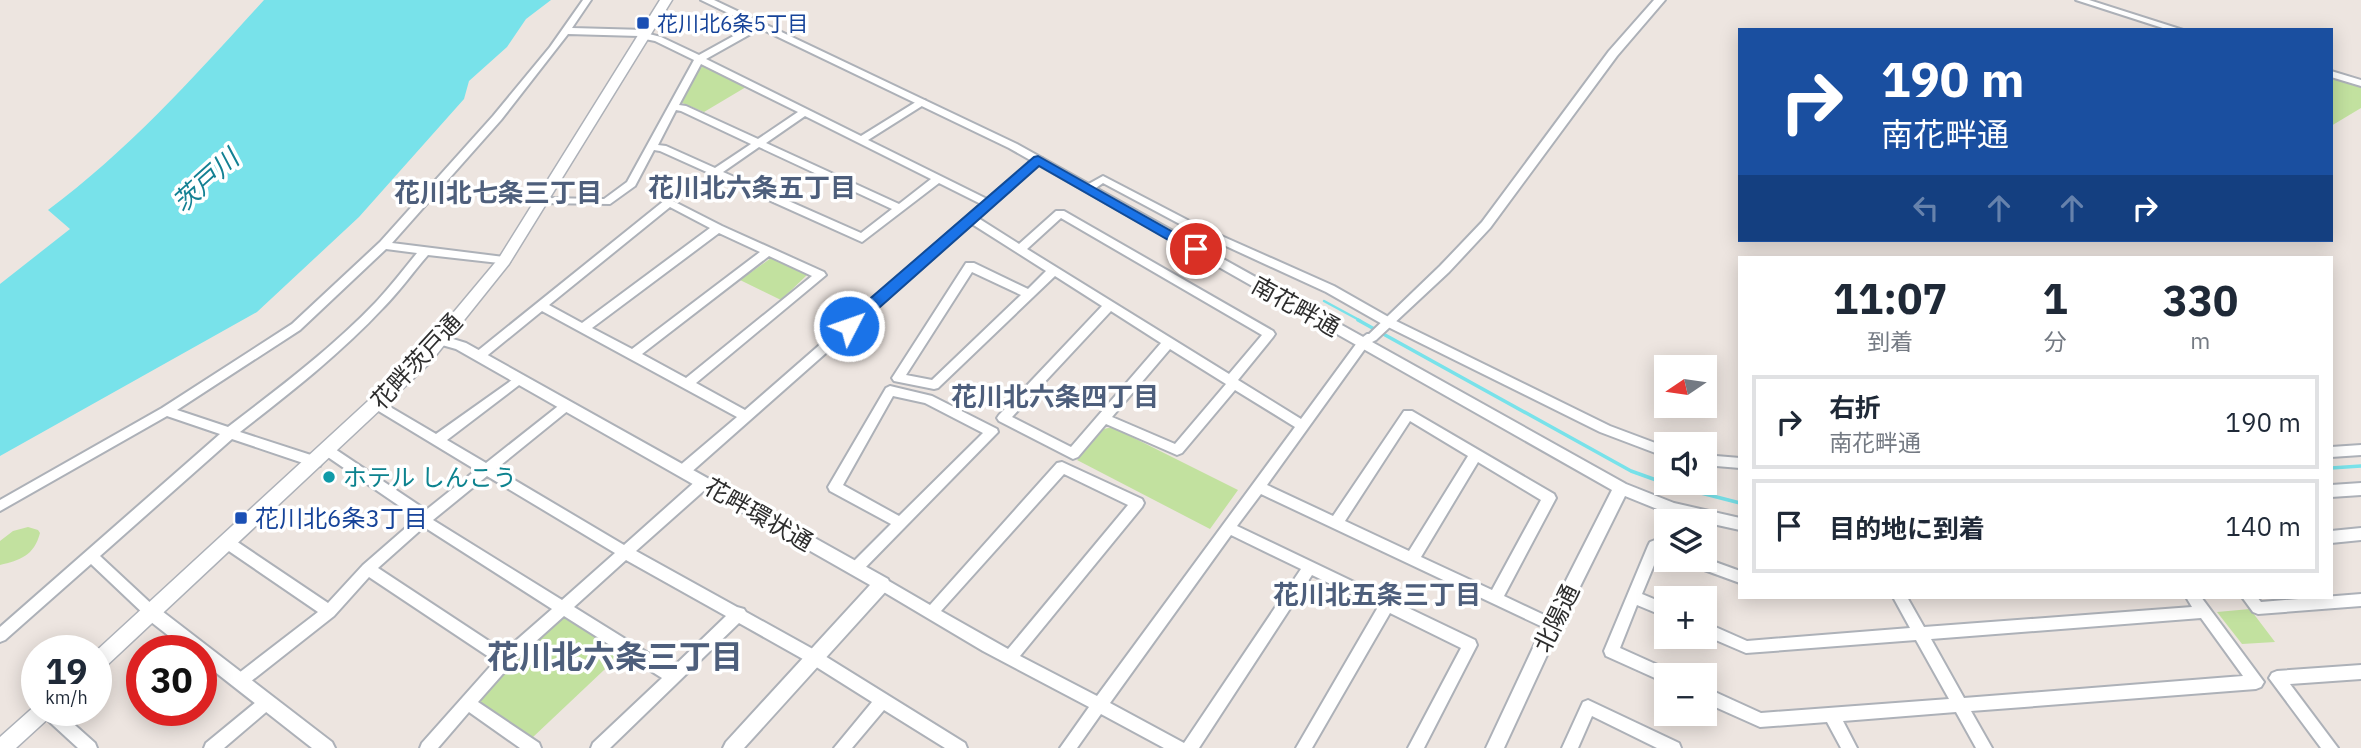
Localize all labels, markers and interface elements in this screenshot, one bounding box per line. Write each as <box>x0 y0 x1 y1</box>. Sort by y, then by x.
place label: 花川北6条5丁目 <box>657 9 808 37</box>
marker: 花川北6条5丁目 <box>635 15 651 31</box>
text: 190 m <box>1881 47 2025 110</box>
icon: right <box>1766 56 1857 147</box>
text: 南花畔通 <box>1881 113 2009 155</box>
water label: 茨戸川 <box>165 139 248 219</box>
district label: 花川北六条五丁目 <box>648 170 856 204</box>
district label: 花川北七条三丁目 <box>394 175 602 209</box>
icon: left <box>1907 189 1945 227</box>
icon: ahead <box>1980 189 2018 227</box>
icon: ahead <box>2053 189 2091 227</box>
icon: right <box>2126 189 2164 227</box>
pin <box>1166 219 1226 279</box>
icon: arrive <box>1177 230 1215 268</box>
street label: 南花畔通 <box>1246 269 1346 343</box>
text: 11:07 <box>1833 271 1948 326</box>
text: 1 <box>2042 271 2068 326</box>
text: 330 <box>2163 273 2238 328</box>
position arrow <box>812 289 886 363</box>
street label: 花畔茨戸通 <box>363 306 469 416</box>
text: m <box>2190 325 2210 355</box>
text: 到着 <box>1867 326 1913 356</box>
text: 分 <box>2044 326 2067 356</box>
north arrow <box>1654 355 1717 418</box>
map controls <box>1654 355 1717 726</box>
district label: 花川北六条四丁目 <box>951 379 1159 413</box>
text: 右折 <box>1829 390 1881 424</box>
icon: right <box>1770 403 1808 441</box>
text: 190 m <box>2225 405 2301 439</box>
text: 南花畔通 <box>1829 427 1921 457</box>
button: sound <box>1654 432 1717 495</box>
place label: ホテル しんこう <box>343 461 517 493</box>
marker: ホテル しんこう <box>321 469 337 485</box>
street label: 花畔環状通 <box>699 470 819 558</box>
place label: 花川北6条3丁目 <box>255 502 428 534</box>
icon: arrive <box>1770 507 1808 545</box>
button: layers <box>1654 509 1717 572</box>
text: 140 m <box>2225 509 2301 543</box>
marker: 花川北6条3丁目 <box>233 510 249 526</box>
text: 目的地に到着 <box>1829 511 1985 545</box>
district label: 花川北五条三丁目 <box>1273 577 1481 611</box>
street label: 北陽通 <box>1526 579 1586 657</box>
button: + <box>1654 586 1717 649</box>
speed limit sign: 30 <box>126 635 217 726</box>
district label: 花川北六条三丁目 <box>487 635 743 677</box>
text: 19 <box>45 648 88 694</box>
button: − <box>1654 663 1717 726</box>
text: km/h <box>45 686 88 709</box>

